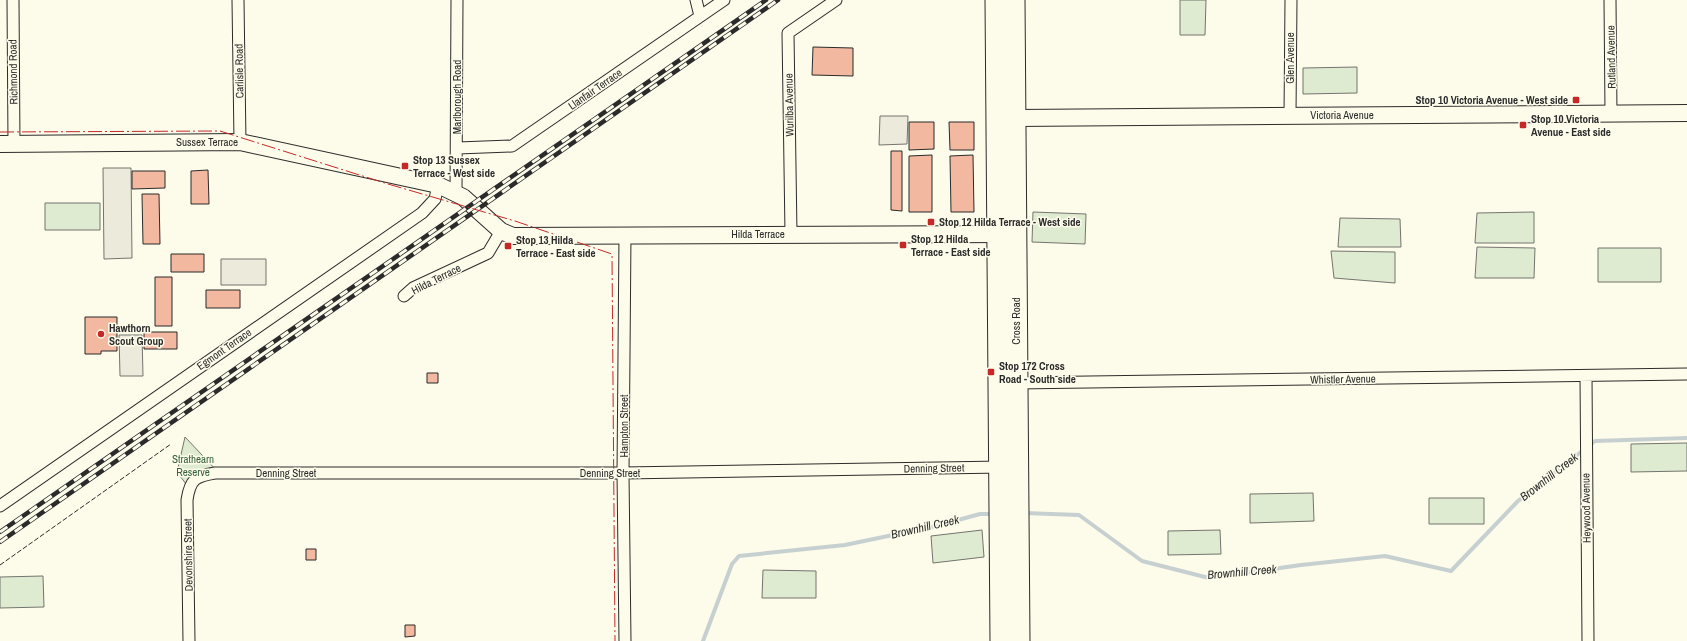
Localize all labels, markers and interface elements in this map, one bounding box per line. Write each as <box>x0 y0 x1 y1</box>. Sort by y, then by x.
street label: Rutland Avenue <box>1603 25 1619 89</box>
street label: Glen Avenue <box>1283 32 1297 84</box>
street label: Richmond Road <box>5 39 21 105</box>
street label: Carlisle Road <box>232 44 246 98</box>
street label: Marlborough Road <box>450 60 464 134</box>
street label: Llanfair Terrace <box>565 65 625 113</box>
street label: Wurilba Avenue <box>781 73 797 137</box>
place label: Stop 10 Victoria Avenue - West side <box>1416 93 1568 107</box>
marker: Stop 10 Victoria Avenue - West side <box>1571 95 1581 105</box>
street label: Victoria Avenue <box>1310 108 1374 122</box>
place label: Stop 10 Victoria Avenue - East side <box>1531 112 1611 139</box>
marker: Stop 10 Victoria Avenue - East side <box>1518 120 1528 130</box>
street label: Sussex Terrace <box>176 135 238 149</box>
place label: Stop 13 Sussex Terrace - West side <box>413 153 495 180</box>
marker: Stop 13 Sussex Terrace - West side <box>400 161 410 171</box>
place label: Stop 12 Hilda Terrace - West side <box>939 215 1081 229</box>
marker: Stop 12 Hilda Terrace - West side <box>926 217 936 227</box>
street label: Hilda Terrace <box>731 227 785 241</box>
place label: Stop 12 Hilda Terrace - East side <box>911 232 991 259</box>
place label: Stop 13 Hilda Terrace - East side <box>516 233 596 260</box>
marker: Stop 12 Hilda Terrace - East side <box>898 240 908 250</box>
marker: Stop 13 Hilda Terrace - East side <box>503 241 513 251</box>
street label: Hilda Terrace <box>409 261 463 297</box>
street label: Cross Road <box>1009 297 1023 345</box>
place label: Hawthorn Scout Group <box>109 321 164 348</box>
street label: Egmont Terrace <box>194 325 254 373</box>
marker: Hawthorn Scout Group <box>96 329 106 339</box>
place label: Stop 172 Cross Road - South side <box>999 359 1076 386</box>
marker: Stop 172 Cross Road - South side <box>986 367 996 377</box>
street label: Whistler Avenue <box>1310 371 1376 387</box>
street label: Hampton Street <box>617 394 631 458</box>
water label: Brownhill Creek <box>1517 449 1582 505</box>
park label: Strathearn Reserve <box>172 452 214 479</box>
street label: Denning Street <box>904 460 965 476</box>
street label: Denning Street <box>256 466 317 480</box>
street label: Denning Street <box>580 466 641 480</box>
street label: Heywood Avenue <box>1578 473 1594 543</box>
water label: Brownhill Creek <box>889 511 962 543</box>
street label: Devonshire Street <box>180 518 196 591</box>
water label: Brownhill Creek <box>1207 561 1278 583</box>

